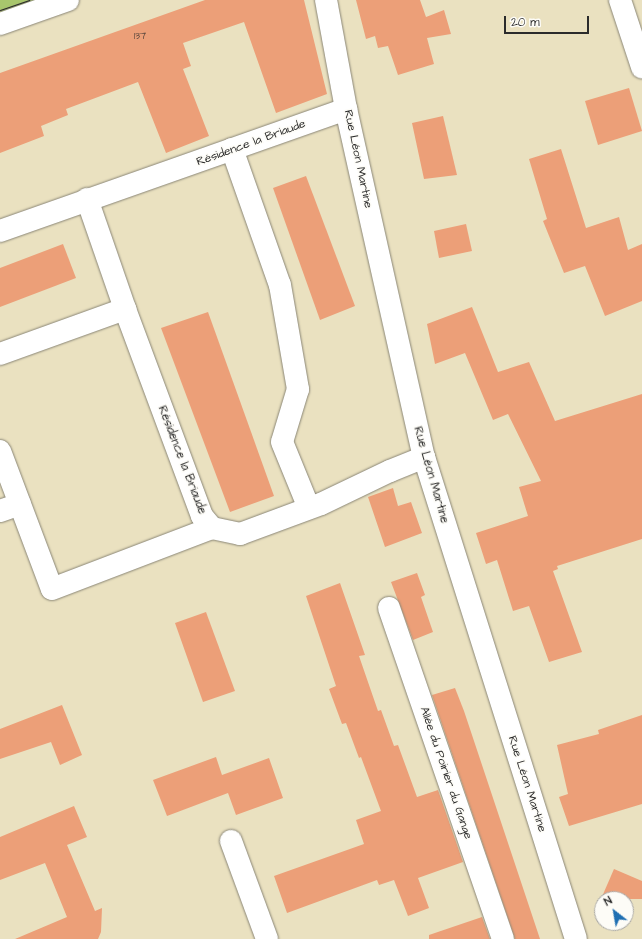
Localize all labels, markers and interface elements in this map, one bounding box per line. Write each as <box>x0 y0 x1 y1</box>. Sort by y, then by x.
scale bar <box>506 8 591 34</box>
text: 20 m <box>511 14 540 31</box>
house number: 137 <box>134 31 146 43</box>
street label: Rue Léon Martine <box>341 109 375 209</box>
street label: Résidence la Briaude <box>194 117 308 169</box>
street label: Résidence la Briaude <box>155 404 209 516</box>
street label: Rue Léon Martine <box>410 425 452 525</box>
street label: Allée du Poirier du Gange <box>417 705 475 841</box>
street label: Rue Léon Martine <box>505 734 549 834</box>
north arrow <box>594 891 634 931</box>
text: N <box>601 893 615 909</box>

